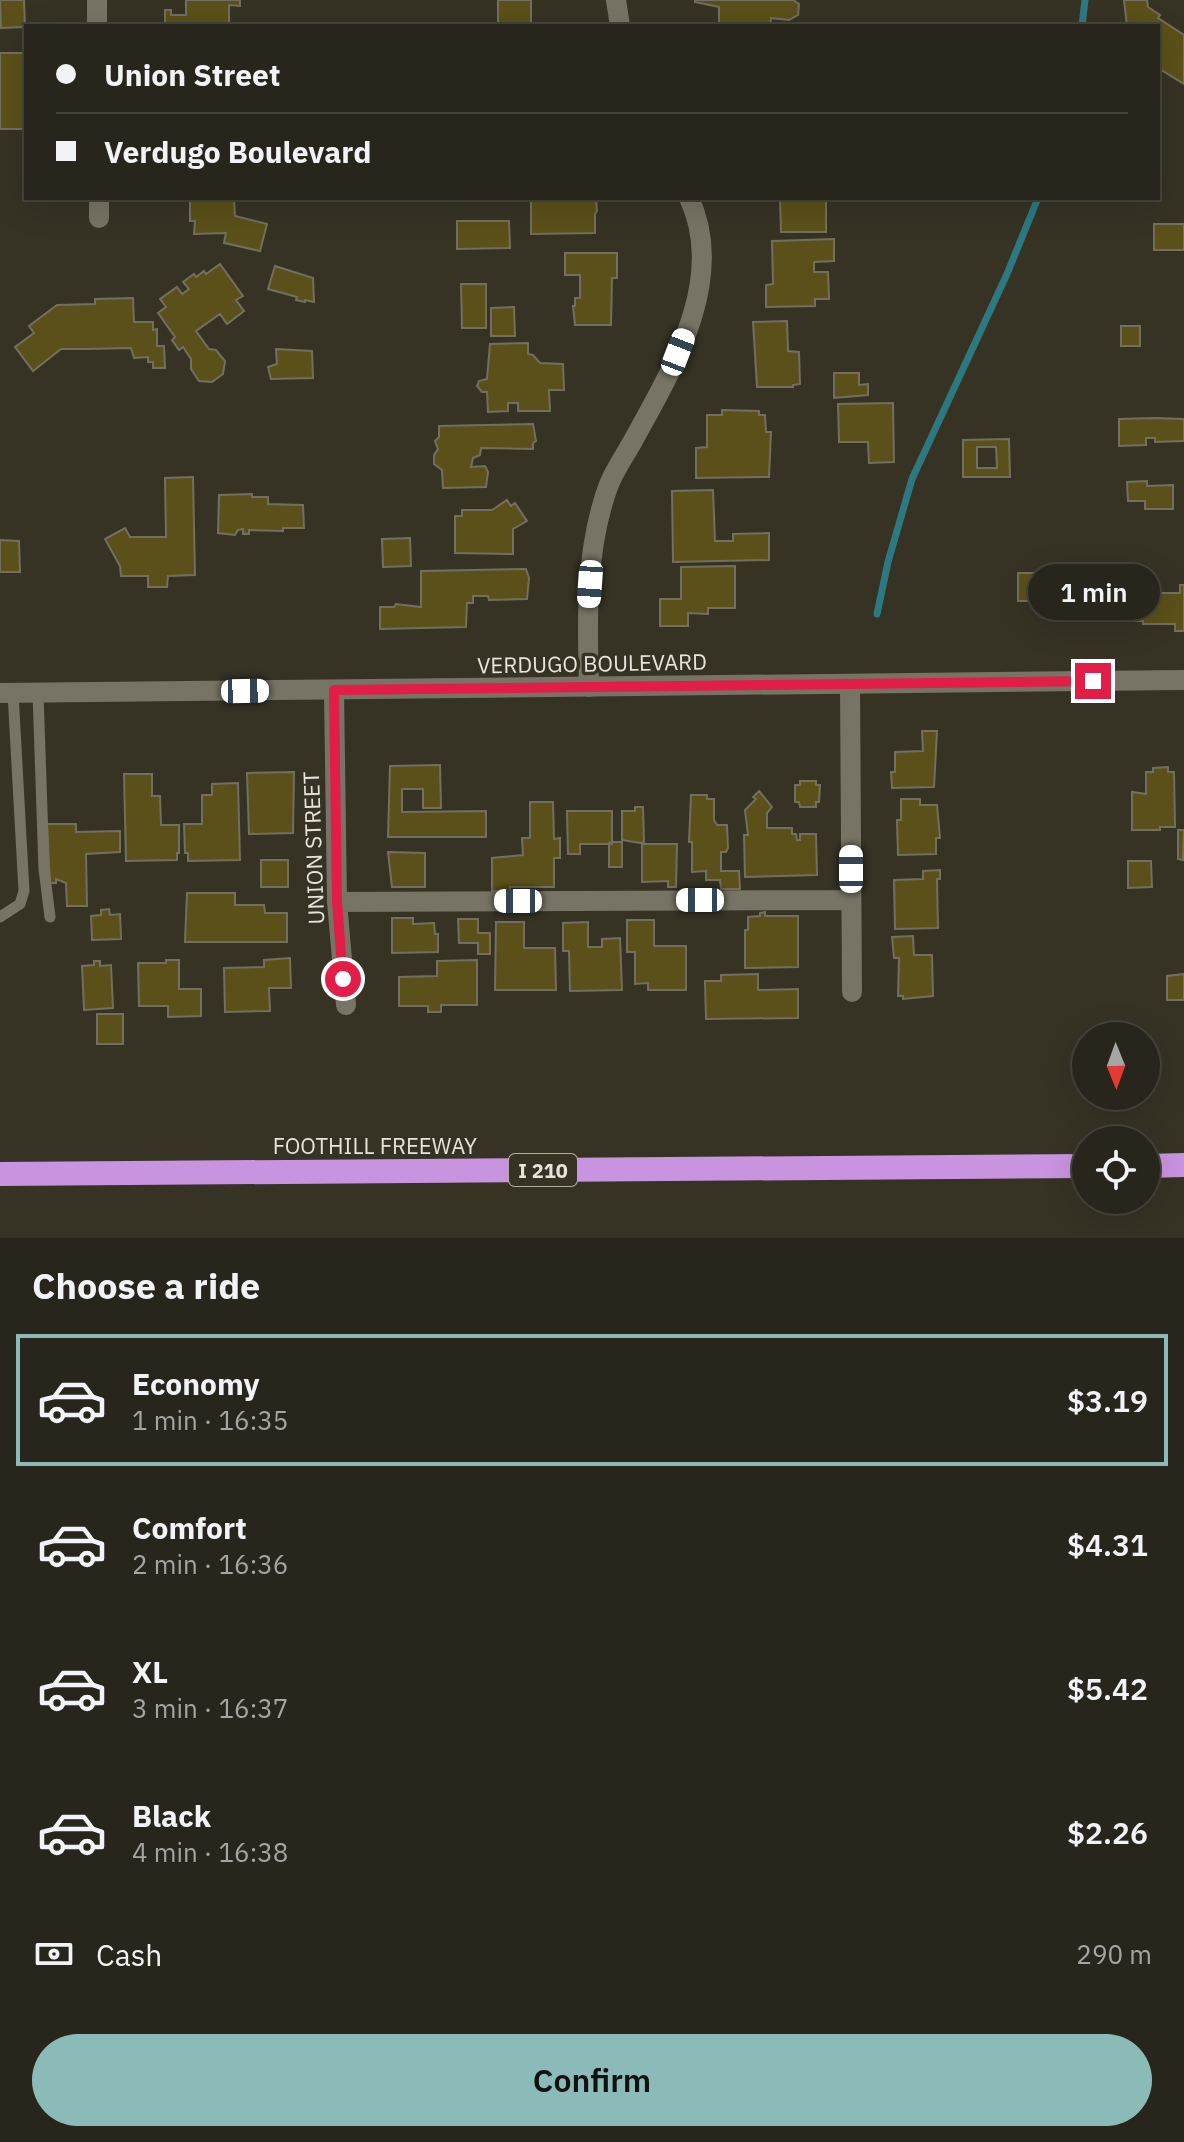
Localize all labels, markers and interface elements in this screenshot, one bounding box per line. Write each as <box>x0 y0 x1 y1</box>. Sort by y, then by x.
text: Union Street <box>104 55 280 94</box>
text: Verdugo Boulevard <box>104 132 371 171</box>
car <box>658 325 698 379</box>
car <box>576 559 604 609</box>
callout: 1 min <box>1027 565 1159 621</box>
text: 1 min <box>1060 575 1128 609</box>
street label: VERDUGO BOULEVARD <box>477 646 707 680</box>
route end <box>1075 663 1111 699</box>
car <box>221 679 269 703</box>
street label: UNION STREET <box>296 771 330 925</box>
car <box>839 845 863 893</box>
car <box>676 888 724 912</box>
car <box>494 889 542 913</box>
route start <box>325 961 361 997</box>
north arrow <box>1072 1022 1160 1110</box>
map controls <box>1072 1022 1160 1214</box>
button: locate <box>1072 1126 1160 1214</box>
street label: FOOTHILL FREEWAY <box>273 1131 477 1160</box>
road number: I 210 <box>509 1154 577 1186</box>
text: Choose a ride <box>32 1262 260 1309</box>
icon: car <box>36 1364 108 1436</box>
text: Economy <box>132 1364 260 1403</box>
text: $3.19 <box>1067 1381 1148 1420</box>
text: 1 min · 16:35 <box>132 1403 288 1437</box>
icon: car <box>36 1508 108 1580</box>
text: Comfort <box>132 1508 247 1547</box>
text: $4.31 <box>1067 1525 1148 1564</box>
text: 2 min · 16:36 <box>132 1547 288 1581</box>
icon: car <box>36 1652 108 1724</box>
text: XL <box>132 1652 168 1691</box>
text: $5.42 <box>1067 1669 1148 1708</box>
text: 3 min · 16:37 <box>132 1691 288 1725</box>
icon: car <box>36 1796 108 1868</box>
text: Black <box>132 1796 211 1835</box>
text: $2.26 <box>1067 1813 1148 1852</box>
text: 4 min · 16:38 <box>132 1835 288 1869</box>
icon: cash <box>32 1932 76 1976</box>
text: Cash <box>96 1935 162 1974</box>
text: 290 m <box>1076 1937 1152 1971</box>
button: Confirm <box>32 2034 1152 2126</box>

